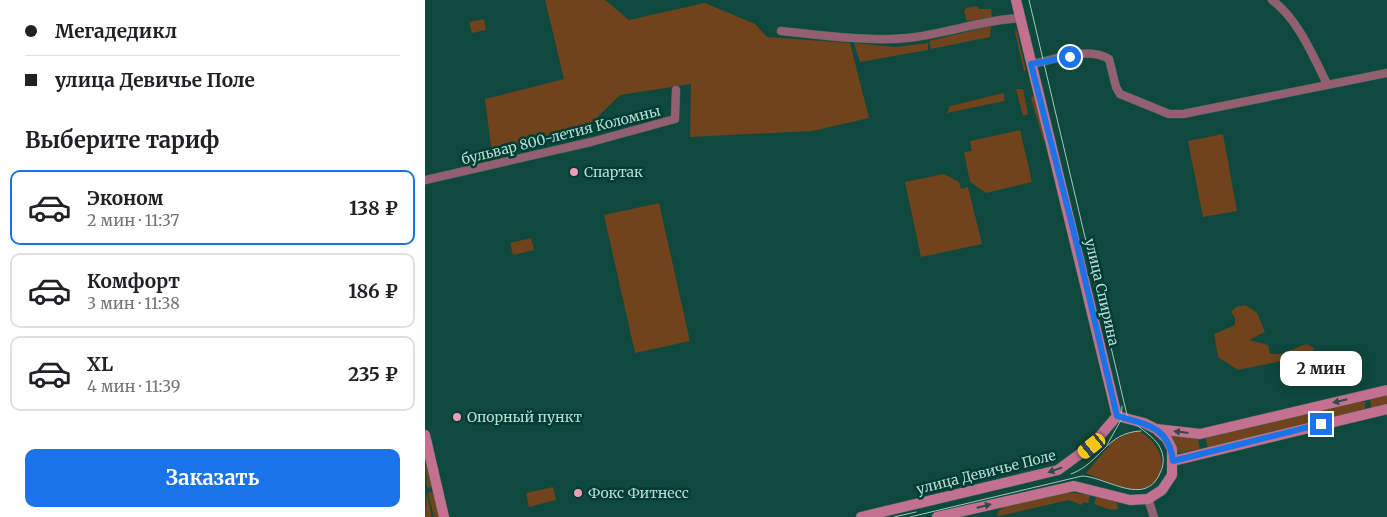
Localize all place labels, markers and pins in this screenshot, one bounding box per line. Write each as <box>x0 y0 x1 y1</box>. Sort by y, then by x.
place label: Спартак <box>584 163 643 181</box>
marker: Спартак <box>568 166 580 178</box>
place label: Опорный пункт <box>467 408 582 426</box>
marker: Опорный пункт <box>451 411 463 423</box>
place label: Фокс Фитнесс <box>588 484 689 502</box>
marker: Фокс Фитнесс <box>572 487 584 499</box>

